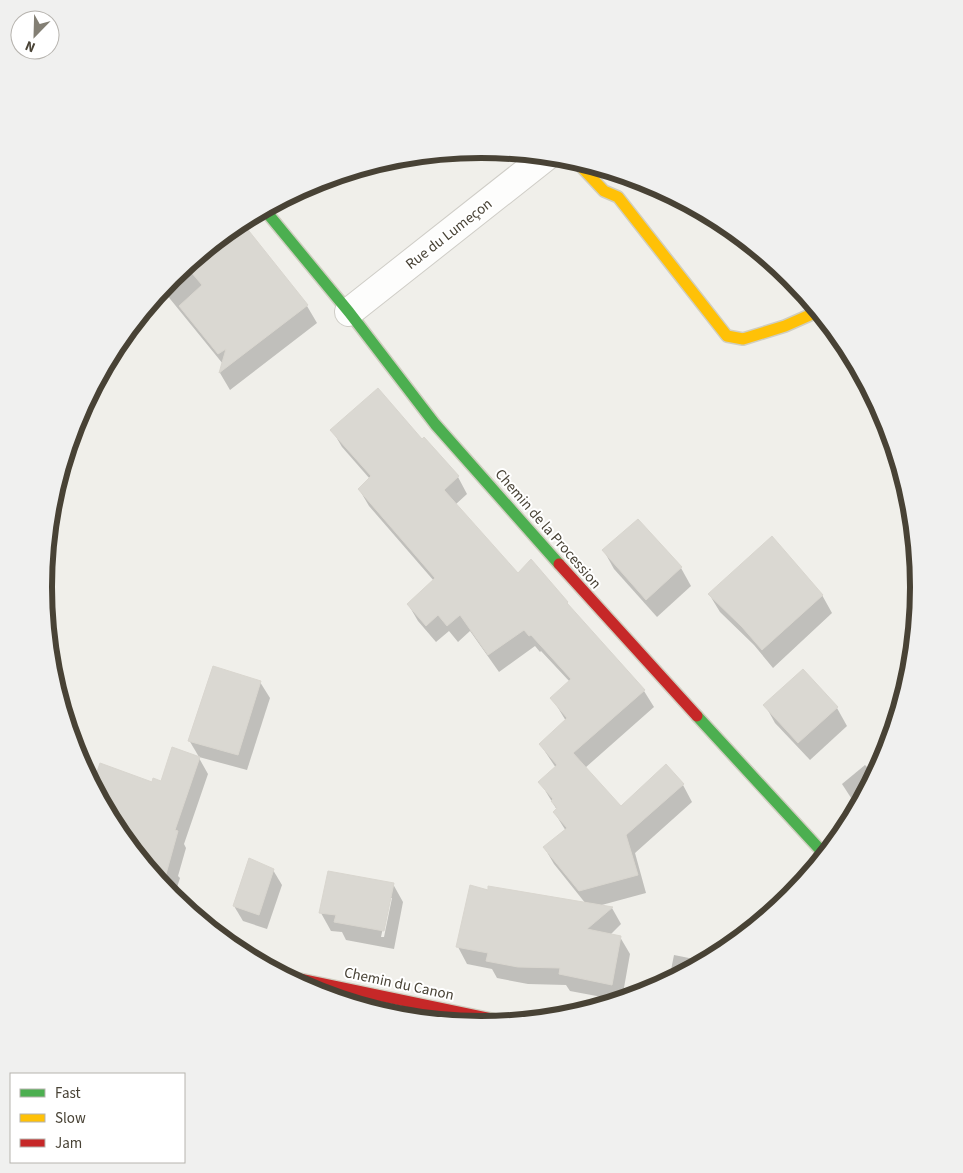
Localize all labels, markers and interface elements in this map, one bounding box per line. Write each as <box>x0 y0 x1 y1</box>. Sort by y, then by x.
north arrow <box>10 10 60 60</box>
text: N <box>22 35 39 57</box>
street label: Rue du Lumeçon <box>401 194 497 274</box>
street label: Chemin de la Procession <box>490 464 606 594</box>
street label: Chemin du Canon <box>342 962 456 1006</box>
legend <box>10 1073 185 1163</box>
text: Fast <box>55 1083 81 1104</box>
text: Slow <box>55 1108 86 1129</box>
text: Jam <box>55 1133 82 1154</box>

